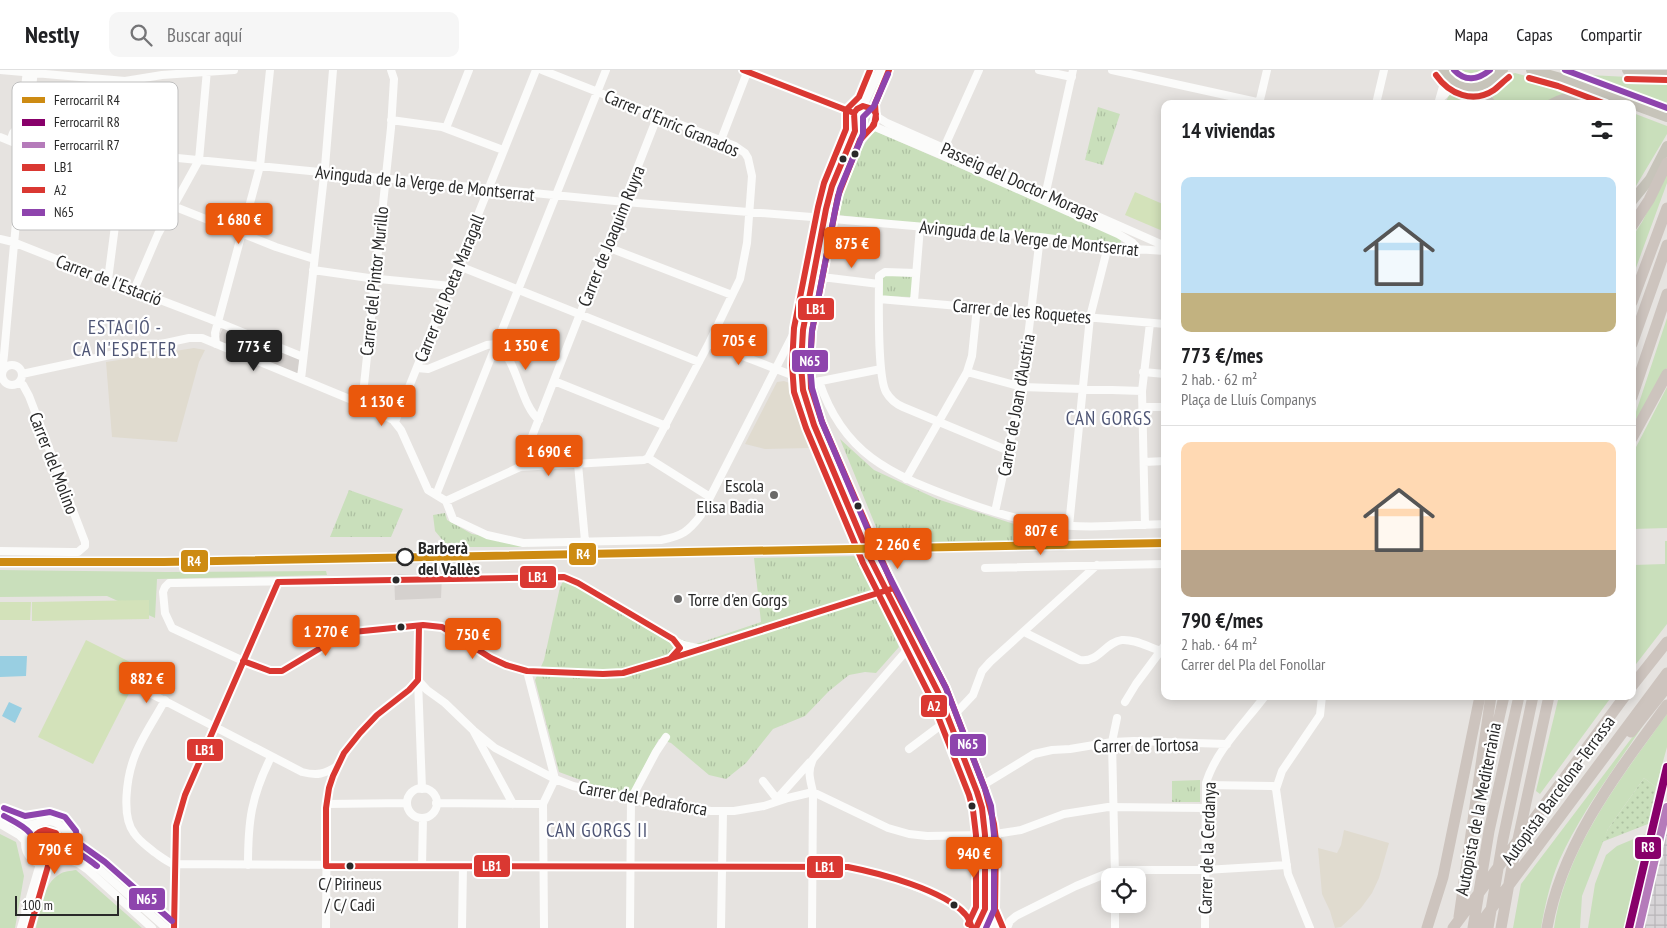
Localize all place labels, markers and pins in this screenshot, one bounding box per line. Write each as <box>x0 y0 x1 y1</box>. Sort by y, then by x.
unlabelled marker <box>850 149 860 159</box>
unlabelled marker <box>838 154 848 164</box>
pin: 1 680 € <box>193 202 285 245</box>
pin: 875 € <box>817 226 887 269</box>
pin: 705 € <box>704 324 774 366</box>
pin: 1 350 € <box>480 328 572 371</box>
pin: 773 € <box>219 330 289 372</box>
pin: 1 130 € <box>336 384 428 427</box>
pin: 1 690 € <box>503 434 595 477</box>
place label: Escola Elisa Badia <box>697 474 764 518</box>
marker: Escola Elisa Badia <box>768 489 780 501</box>
unlabelled marker <box>853 501 863 511</box>
pin: 807 € <box>1006 514 1076 556</box>
pin: 2 260 € <box>852 528 944 570</box>
place label: Barberà del Vallès <box>418 536 480 580</box>
marker: Barberà del Vallès <box>396 548 414 566</box>
unlabelled marker <box>391 575 401 585</box>
place label: Torre d'en Gorgs <box>688 588 787 611</box>
marker: Torre d'en Gorgs <box>672 593 684 605</box>
pin: 1 270 € <box>280 614 372 657</box>
pin: 750 € <box>438 618 508 660</box>
unlabelled marker <box>396 622 406 632</box>
pin: 882 € <box>112 662 182 704</box>
unlabelled marker <box>967 801 977 811</box>
pin: 790 € <box>20 832 90 875</box>
pin: 940 € <box>939 836 1009 879</box>
marker: C/ Pirineus / C/ Cadi <box>345 861 355 871</box>
place label: C/ Pirineus / C/ Cadi <box>318 873 382 916</box>
unlabelled marker <box>949 900 959 910</box>

